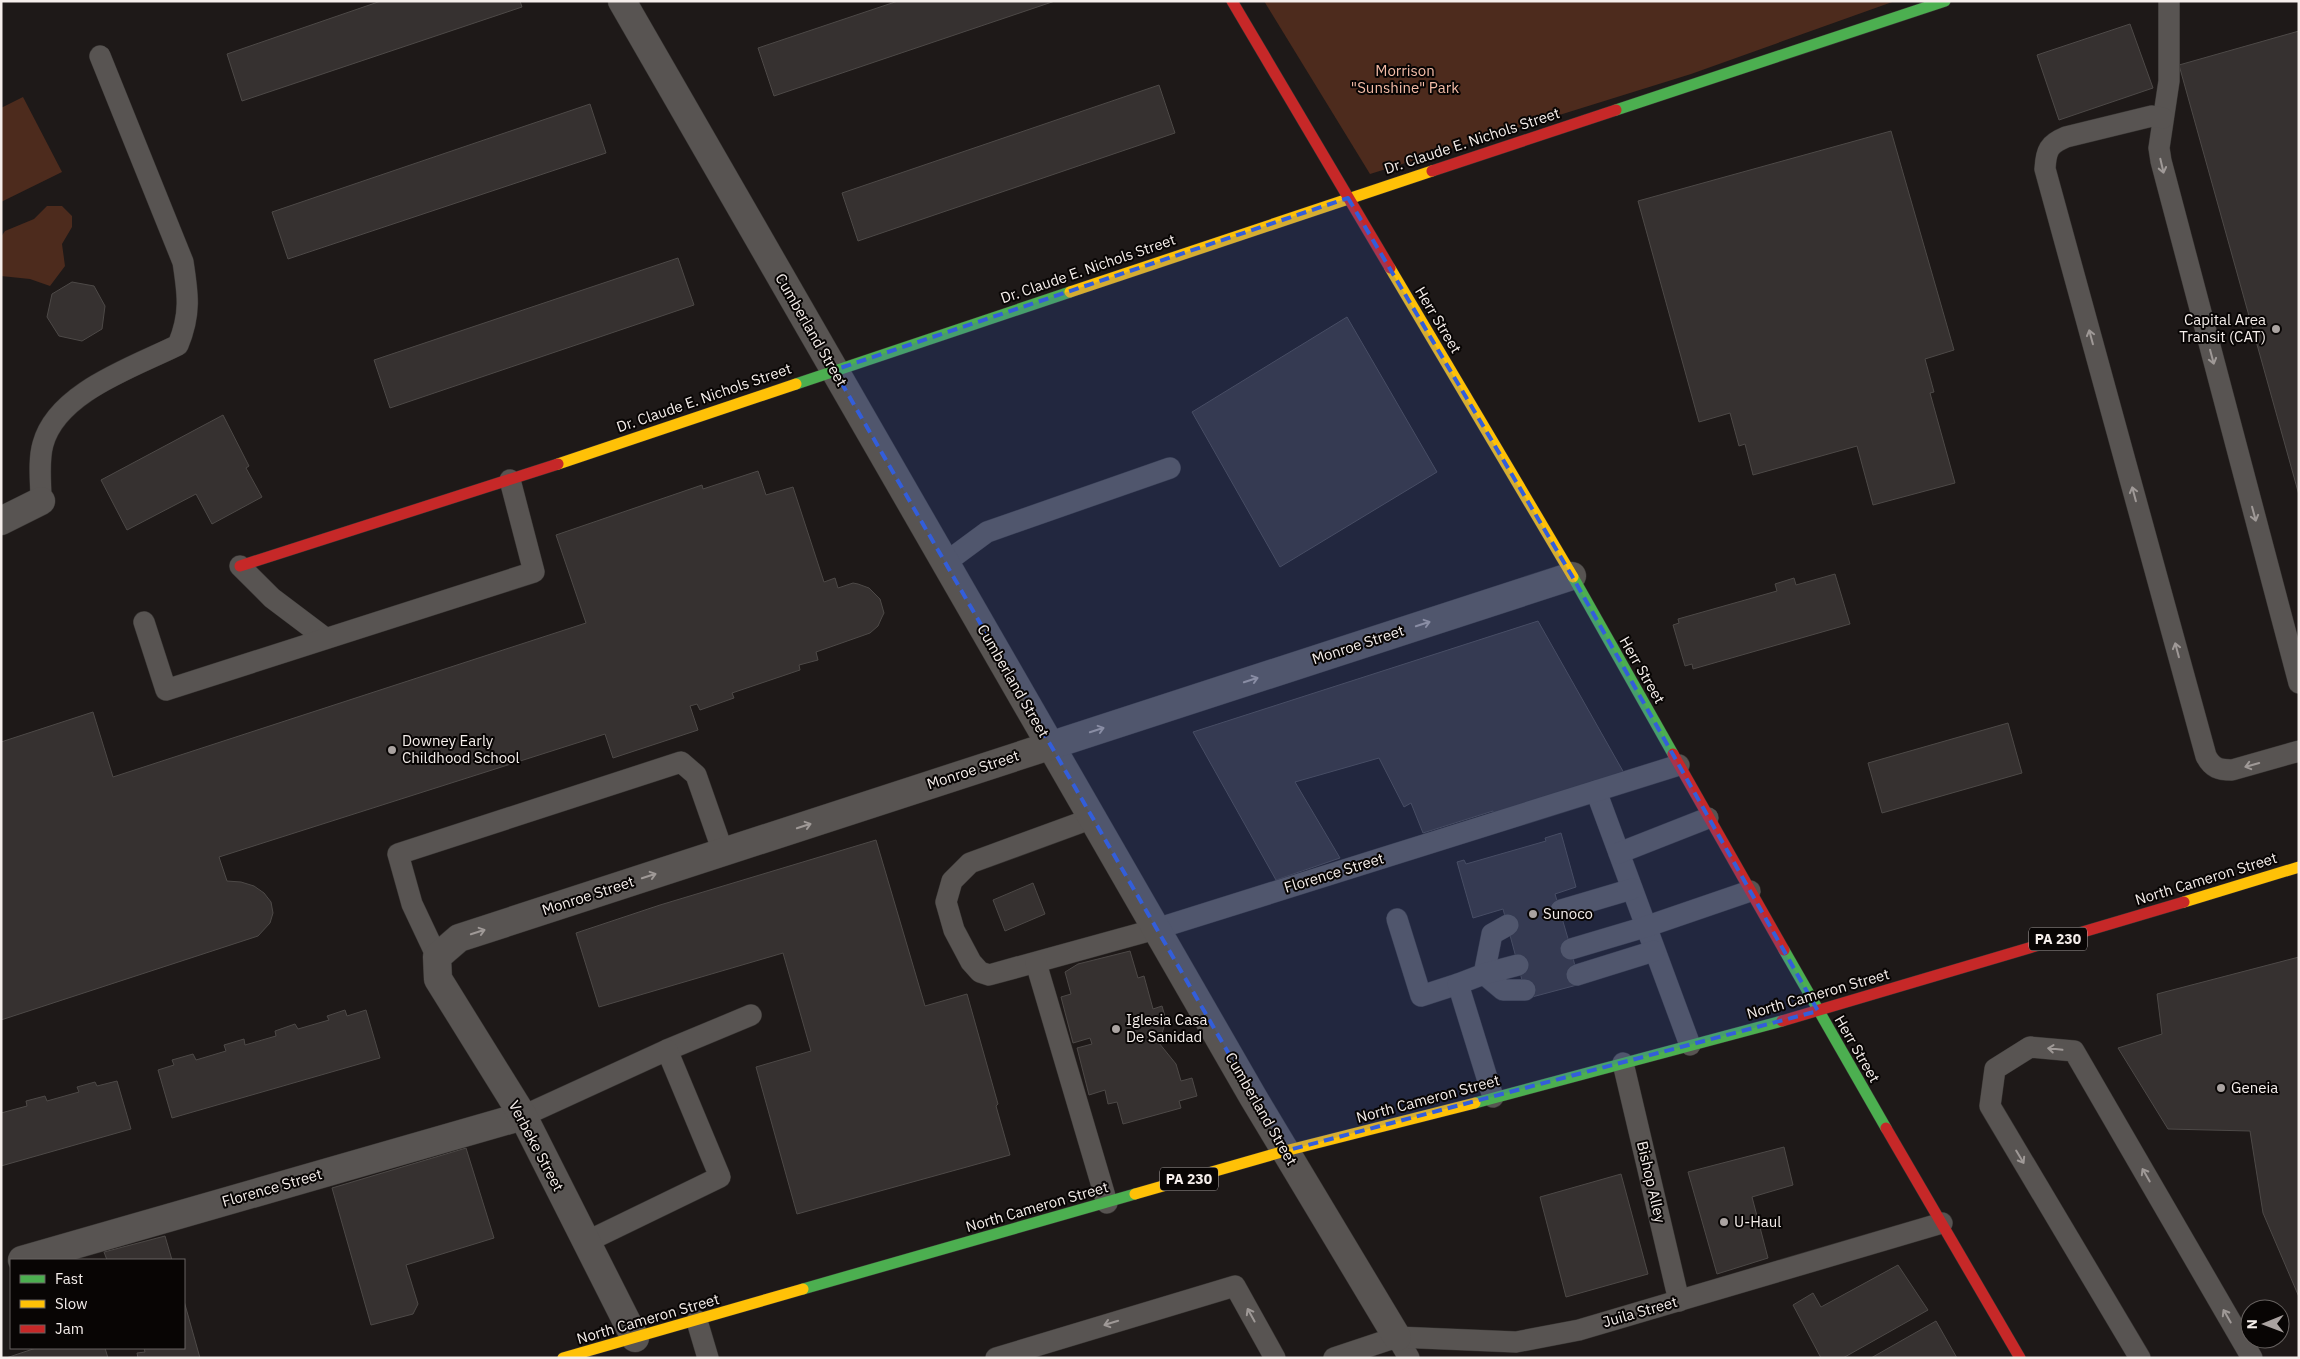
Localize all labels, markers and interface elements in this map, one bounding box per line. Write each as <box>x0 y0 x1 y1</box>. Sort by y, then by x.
park label: Morrison "Sunshine" Park <box>1351 61 1459 97</box>
street label: Dr. Claude E. Nichols Street <box>1382 103 1562 178</box>
one-way arrow <box>2158 158 2167 174</box>
street label: Dr. Claude E. Nichols Street <box>998 230 1178 307</box>
street label: Cumberland Street <box>771 270 852 390</box>
street label: Herr Street <box>1411 283 1466 357</box>
place label: Capital Area Transit (CAT) <box>2179 310 2266 346</box>
marker: Capital Area Transit (CAT) <box>2270 323 2282 335</box>
one-way arrow <box>2086 329 2096 345</box>
one-way arrow <box>2208 349 2218 365</box>
street label: Dr. Claude E. Nichols Street <box>614 359 794 436</box>
one-way arrow <box>2129 486 2139 502</box>
one-way arrow <box>2250 506 2259 522</box>
one-way arrow <box>1414 619 1430 629</box>
street label: Cumberland Street <box>973 621 1054 741</box>
street label: Monroe Street <box>1309 621 1406 668</box>
street label: Herr Street <box>1616 633 1669 707</box>
one-way arrow <box>2172 643 2182 659</box>
one-way arrow <box>1243 675 1259 684</box>
one-way arrow <box>1088 725 1104 734</box>
place label: Downey Early Childhood School <box>402 731 520 767</box>
marker: Downey Early Childhood School <box>386 744 398 756</box>
street label: Monroe Street <box>924 746 1021 793</box>
one-way arrow <box>2244 760 2260 770</box>
one-way arrow <box>795 820 811 830</box>
street label: Florence Street <box>1282 848 1386 897</box>
street label: North Cameron Street <box>2133 848 2279 909</box>
one-way arrow <box>641 871 657 880</box>
street label: Monroe Street <box>539 872 636 919</box>
place label: Sunoco <box>1543 904 1593 923</box>
marker: Sunoco <box>1527 908 1539 920</box>
one-way arrow <box>470 926 486 936</box>
road number: PA 230 <box>2029 928 2087 951</box>
street label: North Cameron Street <box>1744 964 1891 1023</box>
place label: Iglesia Casa De Sanidad <box>1126 1010 1207 1046</box>
street label: Herr Street <box>1831 1012 1884 1086</box>
marker: Iglesia Casa De Sanidad <box>1110 1023 1122 1035</box>
one-way arrow <box>2047 1044 2063 1054</box>
street label: Cumberland Street <box>1221 1049 1302 1169</box>
street label: North Cameron Street <box>1354 1070 1502 1127</box>
place label: Geneia <box>2231 1078 2278 1097</box>
marker: Geneia <box>2215 1082 2227 1094</box>
street label: Verbeke Street <box>505 1097 568 1194</box>
street label: Bishop Alley <box>1633 1139 1670 1225</box>
one-way arrow <box>2015 1149 2025 1163</box>
street label: Florence Street <box>220 1164 324 1211</box>
road number: PA 230 <box>1160 1168 1218 1190</box>
one-way arrow <box>2140 1168 2150 1182</box>
street label: North Cameron Street <box>963 1177 1110 1236</box>
place label: U-Haul <box>1734 1212 1781 1231</box>
marker: U-Haul <box>1718 1216 1730 1228</box>
legend <box>10 1259 185 1349</box>
text: Fast <box>55 1269 83 1288</box>
street label: North Cameron Street <box>574 1289 721 1348</box>
street label: Juila Street <box>1600 1292 1679 1331</box>
text: Slow <box>55 1294 88 1313</box>
north arrow <box>2240 1299 2290 1349</box>
one-way arrow <box>1246 1308 1255 1323</box>
one-way arrow <box>2222 1309 2232 1323</box>
text: Jam <box>55 1319 84 1338</box>
one-way arrow <box>1103 1319 1119 1329</box>
text: N <box>2243 1319 2261 1329</box>

